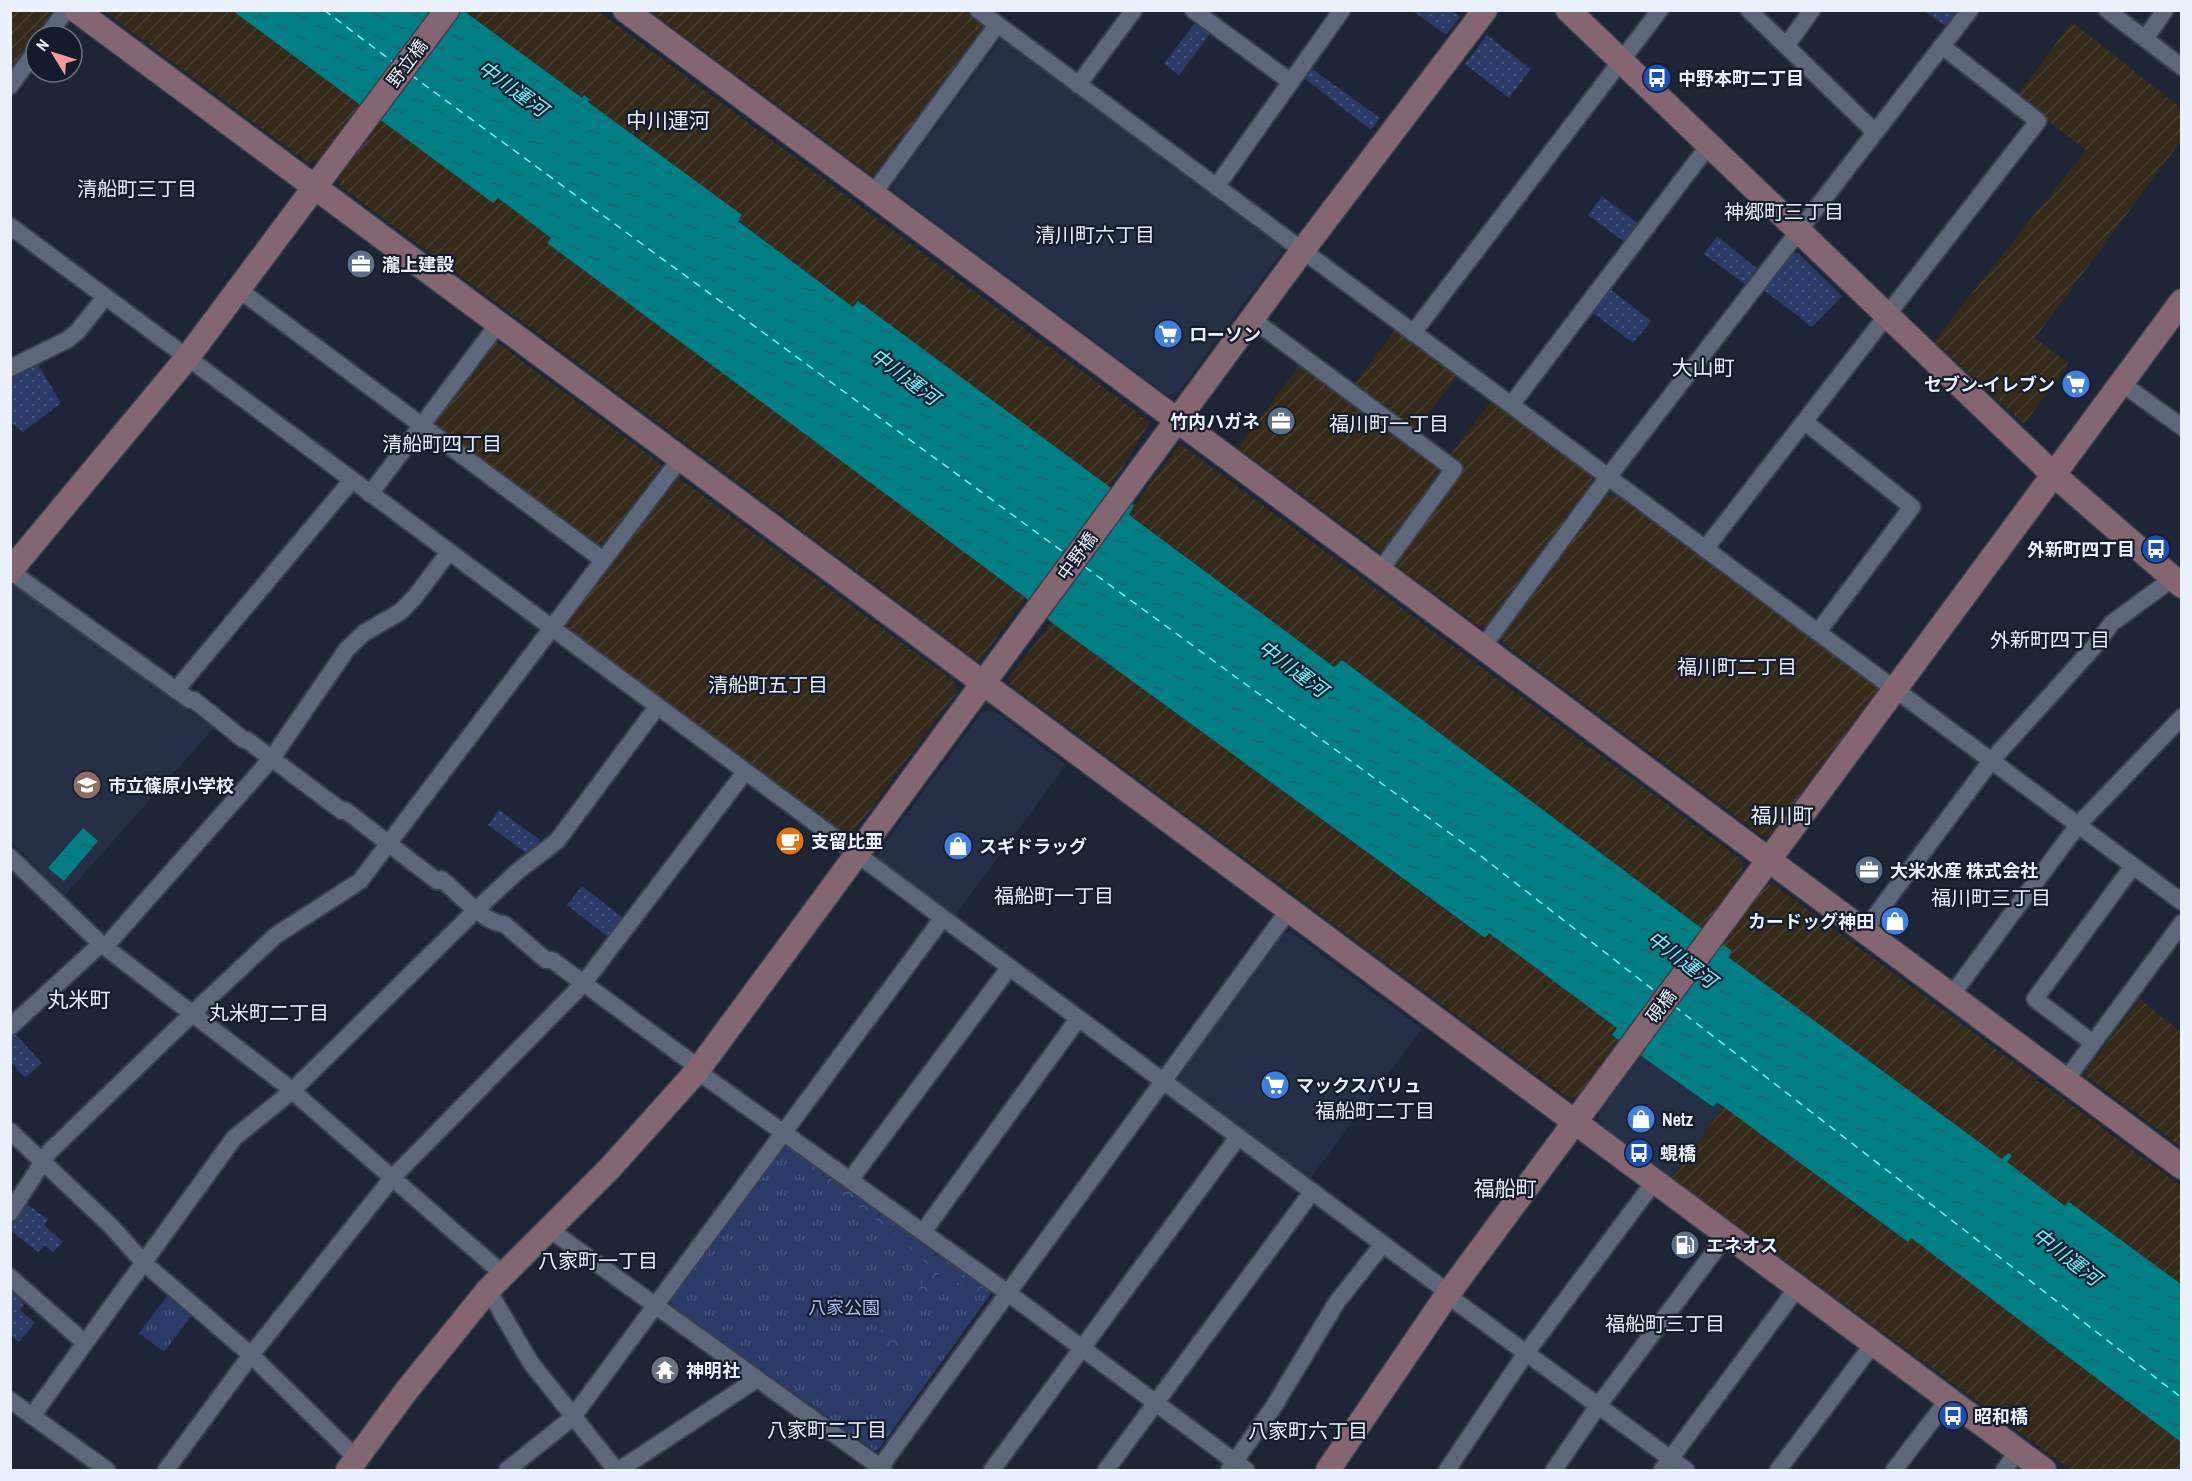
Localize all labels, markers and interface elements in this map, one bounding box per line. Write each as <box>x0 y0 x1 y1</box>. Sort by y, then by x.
north arrow <box>24 24 84 84</box>
text: N <box>31 34 54 55</box>
street label: 野立橋 <box>381 34 433 92</box>
water label: 中川運河 <box>473 54 557 125</box>
bus stop icon: 中野本町二丁目 <box>1641 62 1673 94</box>
place label: 中野本町二丁目 <box>1678 66 1804 91</box>
district label: 中川運河 <box>626 106 710 135</box>
district label: 清船町三丁目 <box>77 175 197 202</box>
district label: 神郷町三丁目 <box>1724 198 1844 225</box>
district label: 清川町六丁目 <box>1035 221 1155 248</box>
office icon: 瀧上建設 <box>345 248 377 280</box>
place label: 瀧上建設 <box>382 252 454 277</box>
supermarket icon: ローソン <box>1152 318 1184 350</box>
place label: ローソン <box>1189 322 1261 347</box>
water label: 中川運河 <box>865 341 948 413</box>
district label: 大山町 <box>1672 353 1735 382</box>
supermarket icon: セブン-イレブン <box>2060 368 2092 400</box>
place label: セブン-イレブン <box>1924 372 2055 397</box>
office icon: 竹内ハガネ <box>1265 405 1297 437</box>
place label: 竹内ハガネ <box>1170 409 1260 434</box>
district label: 福川町一丁目 <box>1329 410 1449 437</box>
district label: 清船町四丁目 <box>382 430 502 457</box>
street label: 中野橋 <box>1051 527 1103 585</box>
bus stop icon: 外新町四丁目 <box>2140 533 2172 565</box>
place label: 外新町四丁目 <box>2027 537 2135 562</box>
district label: 外新町四丁目 <box>1990 626 2110 653</box>
water label: 中川運河 <box>1253 633 1336 705</box>
district label: 福川町二丁目 <box>1677 653 1797 680</box>
district label: 清船町五丁目 <box>708 671 828 698</box>
school or university icon: 市立篠原小学校 <box>71 769 103 801</box>
place label: 市立篠原小学校 <box>108 773 234 798</box>
district label: 福川町 <box>1751 801 1814 830</box>
cafe icon: 支留比亜 <box>774 825 806 857</box>
place label: 支留比亜 <box>811 829 883 854</box>
shop icon: スギドラッグ <box>942 830 974 862</box>
place label: スギドラッグ <box>979 834 1087 859</box>
office icon: 大米水産 株式会社 <box>1853 854 1885 886</box>
place label: 大米水産 株式会社 <box>1890 858 2038 883</box>
district label: 福船町一丁目 <box>994 882 1114 909</box>
district label: 福川町三丁目 <box>1931 884 2051 911</box>
shop icon: カードッグ神田 <box>1879 905 1911 937</box>
place label: カードッグ神田 <box>1748 909 1874 934</box>
water label: 中川運河 <box>1642 924 1725 996</box>
street label: 硯橋 <box>1640 984 1682 1028</box>
district label: 丸米町 <box>48 985 111 1014</box>
district label: 丸米町二丁目 <box>209 999 329 1026</box>
supermarket icon: マックスバリュ <box>1259 1069 1291 1101</box>
place label: マックスバリュ <box>1296 1073 1421 1098</box>
district label: 福船町二丁目 <box>1315 1097 1435 1124</box>
shop icon: Netz <box>1625 1103 1657 1135</box>
place label: Netz <box>1662 1107 1694 1132</box>
bus stop icon: 蜆橋 <box>1623 1137 1655 1169</box>
place label: 蜆橋 <box>1660 1141 1696 1166</box>
district label: 福船町 <box>1474 1174 1537 1203</box>
water label: 中川運河 <box>2027 1221 2110 1294</box>
fuel station icon: エネオス <box>1669 1229 1701 1261</box>
place label: エネオス <box>1706 1233 1778 1258</box>
district label: 八家町一丁目 <box>538 1247 658 1274</box>
park label: 八家公園 <box>808 1295 880 1320</box>
district label: 福船町三丁目 <box>1605 1310 1725 1337</box>
temple icon: 神明社 <box>649 1354 681 1386</box>
place label: 神明社 <box>686 1358 740 1383</box>
bus stop icon: 昭和橋 <box>1937 1400 1969 1432</box>
place label: 昭和橋 <box>1974 1404 2028 1429</box>
district label: 八家町二丁目 <box>767 1416 887 1443</box>
district label: 八家町六丁目 <box>1248 1417 1368 1444</box>

